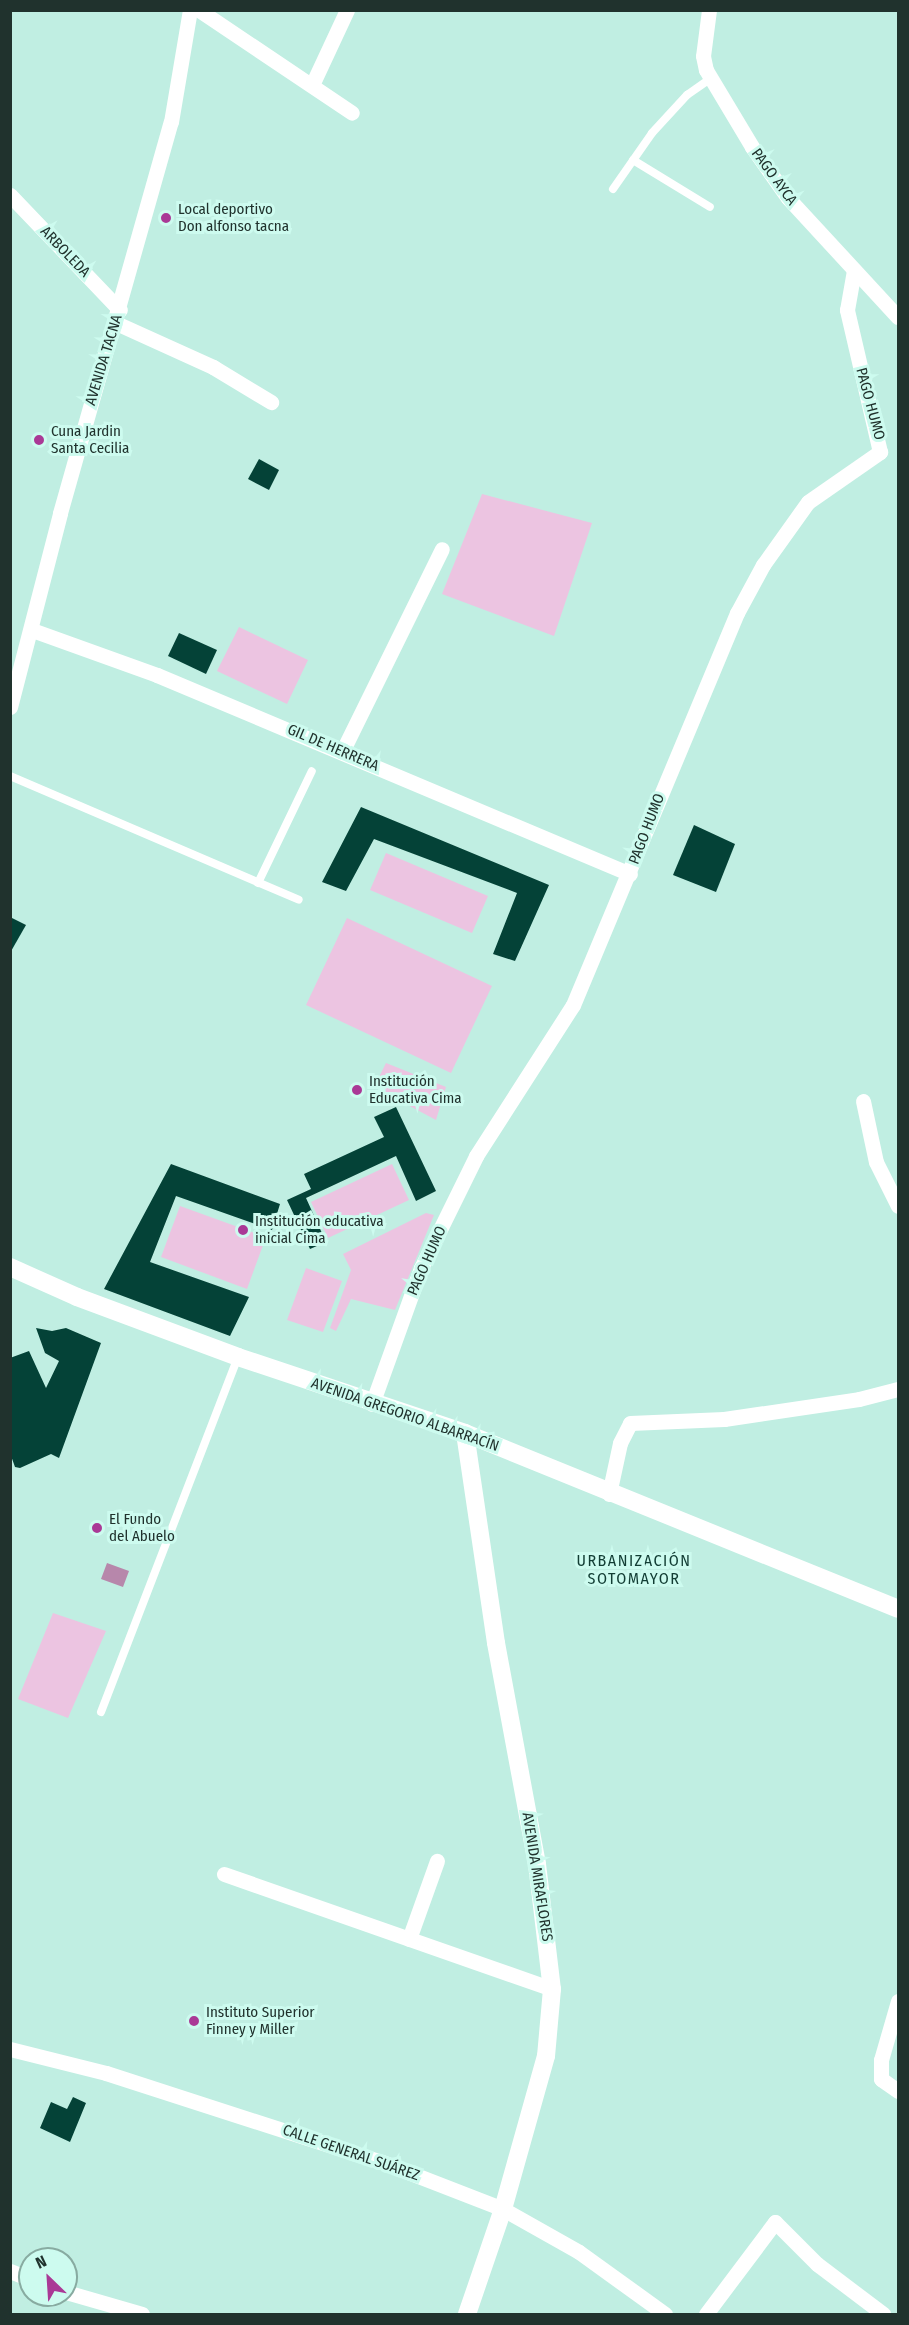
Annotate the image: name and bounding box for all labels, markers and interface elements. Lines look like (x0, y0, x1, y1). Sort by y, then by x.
street label: PAGO AYCA (747, 145, 801, 209)
place label: Local deportivo Don alfonso tacna (178, 200, 289, 235)
marker: Local deportivo Don alfonso tacna (159, 211, 173, 225)
street label: ARBOLEDA (36, 223, 94, 281)
street label: AVENIDA TACNA (82, 312, 126, 408)
street label: PAGO HUMO (852, 366, 888, 442)
place label: Cuna Jardin Santa Cecilia (51, 422, 129, 457)
marker: Cuna Jardin Santa Cecilia (32, 433, 46, 447)
street label: GIL DE HERRERA (285, 721, 381, 775)
street label: PAGO HUMO (625, 791, 669, 867)
place label: Institución Educativa Cima (369, 1072, 462, 1107)
marker: Institución Educativa Cima (350, 1083, 364, 1097)
place label: Institución educativa inicial Cima (255, 1212, 384, 1247)
marker: Institución educativa inicial Cima (236, 1223, 250, 1237)
street label: PAGO HUMO (404, 1224, 450, 1298)
street label: AVENIDA GREGORIO ALBARRACÍN (309, 1374, 501, 1456)
place label: El Fundo del Abuelo (109, 1510, 175, 1545)
marker: El Fundo del Abuelo (90, 1521, 104, 1535)
district label: URBANIZACIÓN SOTOMAYOR (576, 1551, 692, 1589)
street label: AVENIDA MIRAFLORES (518, 1811, 556, 1943)
place label: Instituto Superior Finney y Miller (206, 2003, 315, 2038)
marker: Instituto Superior Finney y Miller (187, 2014, 201, 2028)
street label: CALLE GENERAL SUÁREZ (280, 2121, 422, 2185)
north arrow (18, 2247, 78, 2307)
text: N (33, 2251, 49, 2273)

